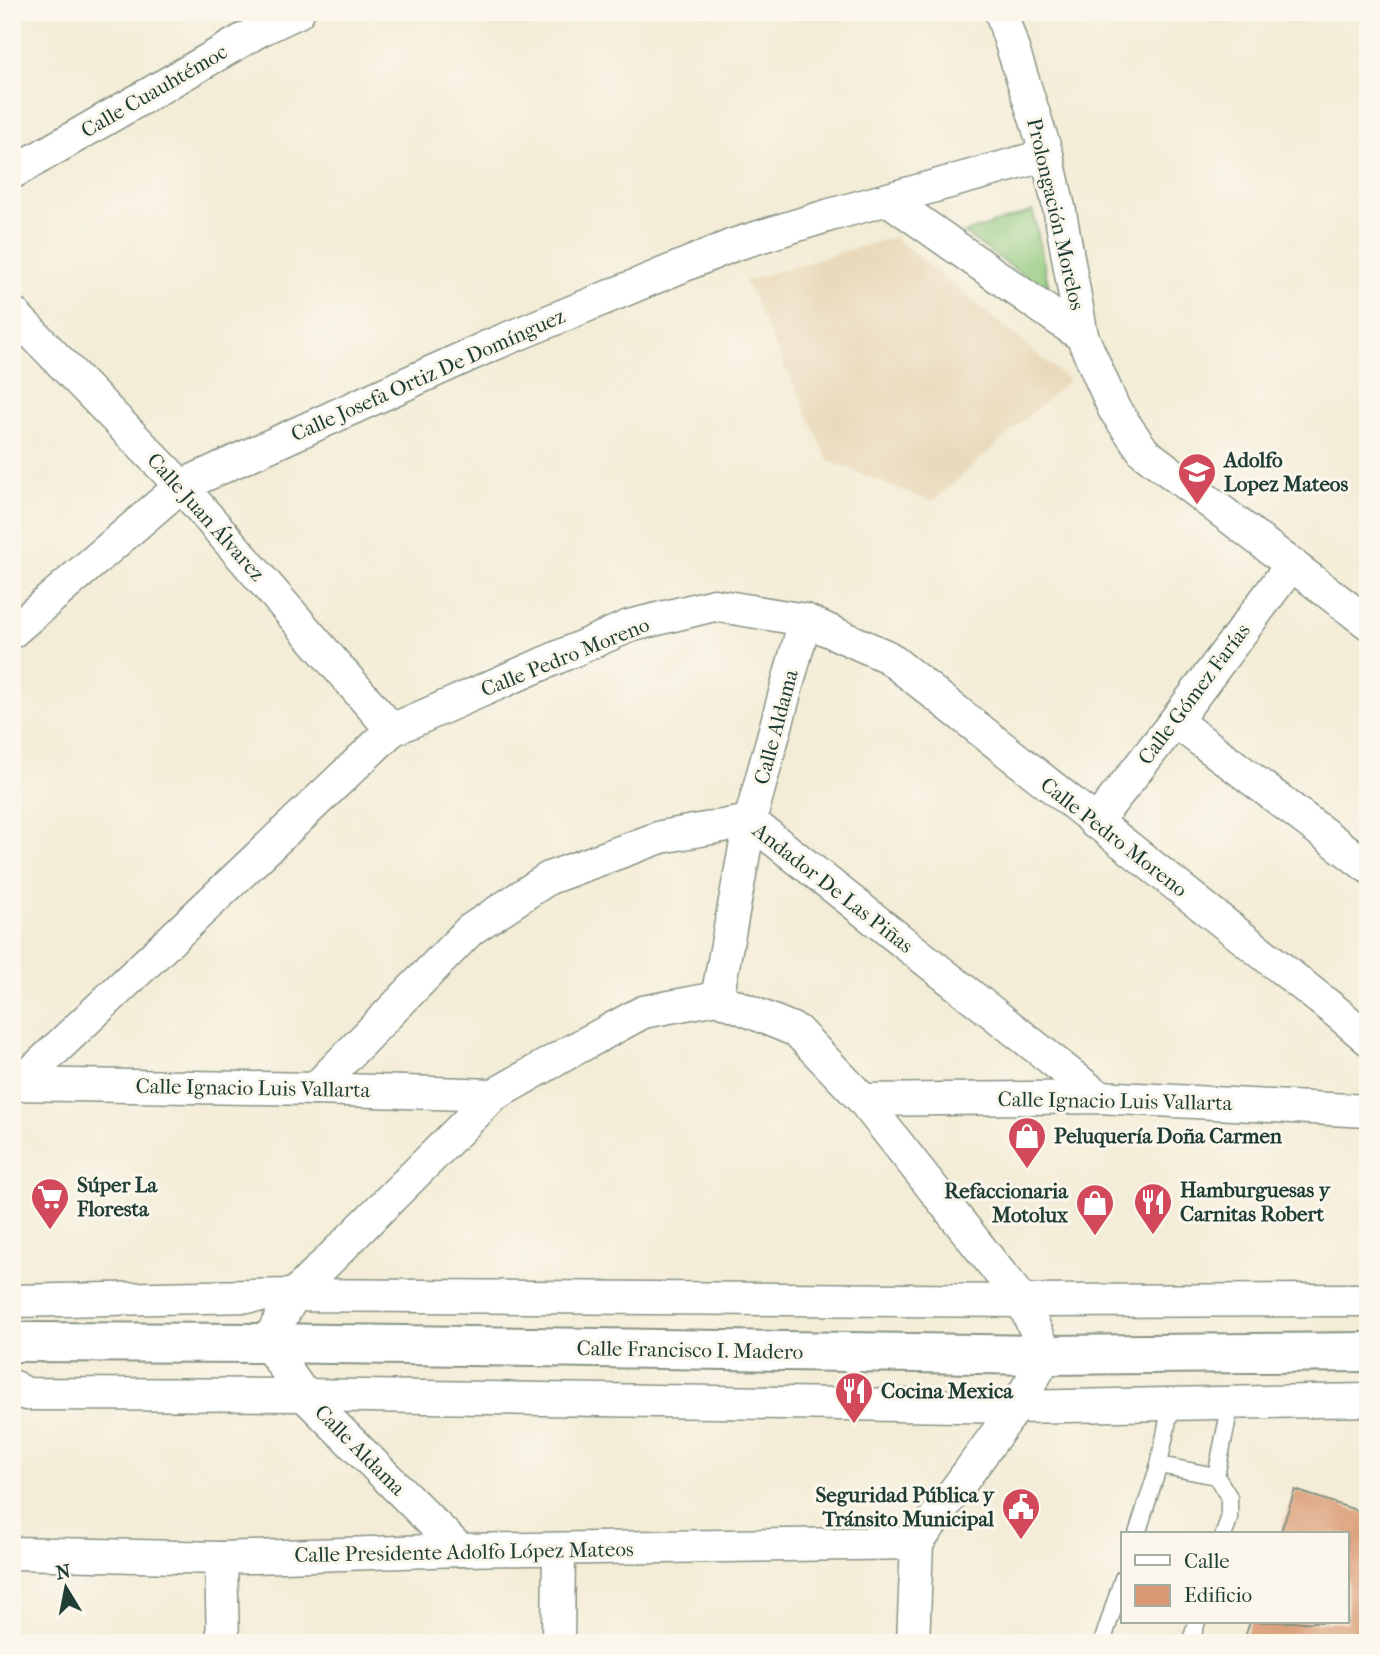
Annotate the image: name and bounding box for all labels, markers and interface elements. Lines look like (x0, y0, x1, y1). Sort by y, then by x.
street label: Calle Cuauhtémoc (77, 39, 231, 143)
street label: Prolongación Morelos (1022, 116, 1090, 313)
street label: Calle Josefa Ortiz De Domínguez (287, 304, 569, 446)
street label: Calle Juan Álvarez (142, 448, 270, 586)
place label: Adolfo Lopez Mateos (1222, 448, 1348, 496)
school or university icon: Adolfo Lopez Mateos (1176, 451, 1218, 506)
street label: Calle Pedro Moreno (477, 612, 653, 702)
street label: Calle Gómez Farías (1133, 618, 1255, 769)
street label: Calle Aldama (749, 667, 803, 787)
street label: Calle Pedro Moreno (1036, 772, 1192, 902)
street label: Andador De Las Piñas (747, 817, 918, 958)
street label: Calle Ignacio Luis Vallarta (136, 1074, 371, 1102)
street label: Calle Ignacio Luis Vallarta (998, 1087, 1233, 1115)
shop icon: Peluquería Doña Carmen (1006, 1115, 1048, 1170)
place label: Peluquería Doña Carmen (1054, 1124, 1283, 1148)
place label: Súper La Floresta (76, 1173, 159, 1221)
supermarket icon: Súper La Floresta (29, 1176, 71, 1231)
place label: Hamburguesas y Carnitas Robert (1180, 1178, 1332, 1226)
place label: Refaccionaria Motolux (944, 1179, 1069, 1227)
restaurant icon: Hamburguesas y Carnitas Robert (1132, 1181, 1174, 1236)
shop icon: Refaccionaria Motolux (1074, 1182, 1116, 1237)
street label: Calle Francisco I. Madero (576, 1336, 804, 1364)
restaurant icon: Cocina Mexica (833, 1370, 875, 1425)
place label: Cocina Mexica (881, 1379, 1014, 1403)
street label: Calle Aldama (310, 1400, 410, 1500)
place label: Seguridad Pública y Tránsito Municipal (815, 1483, 996, 1531)
public building icon: Seguridad Pública y Tránsito Municipal (1000, 1486, 1042, 1541)
legend (1121, 1532, 1348, 1624)
street label: Calle Presidente Adolfo López Mateos (294, 1537, 634, 1567)
text: Calle (1184, 1549, 1230, 1573)
north arrow (32, 1554, 102, 1624)
text: N (54, 1560, 73, 1584)
text: Edificio (1184, 1583, 1252, 1607)

